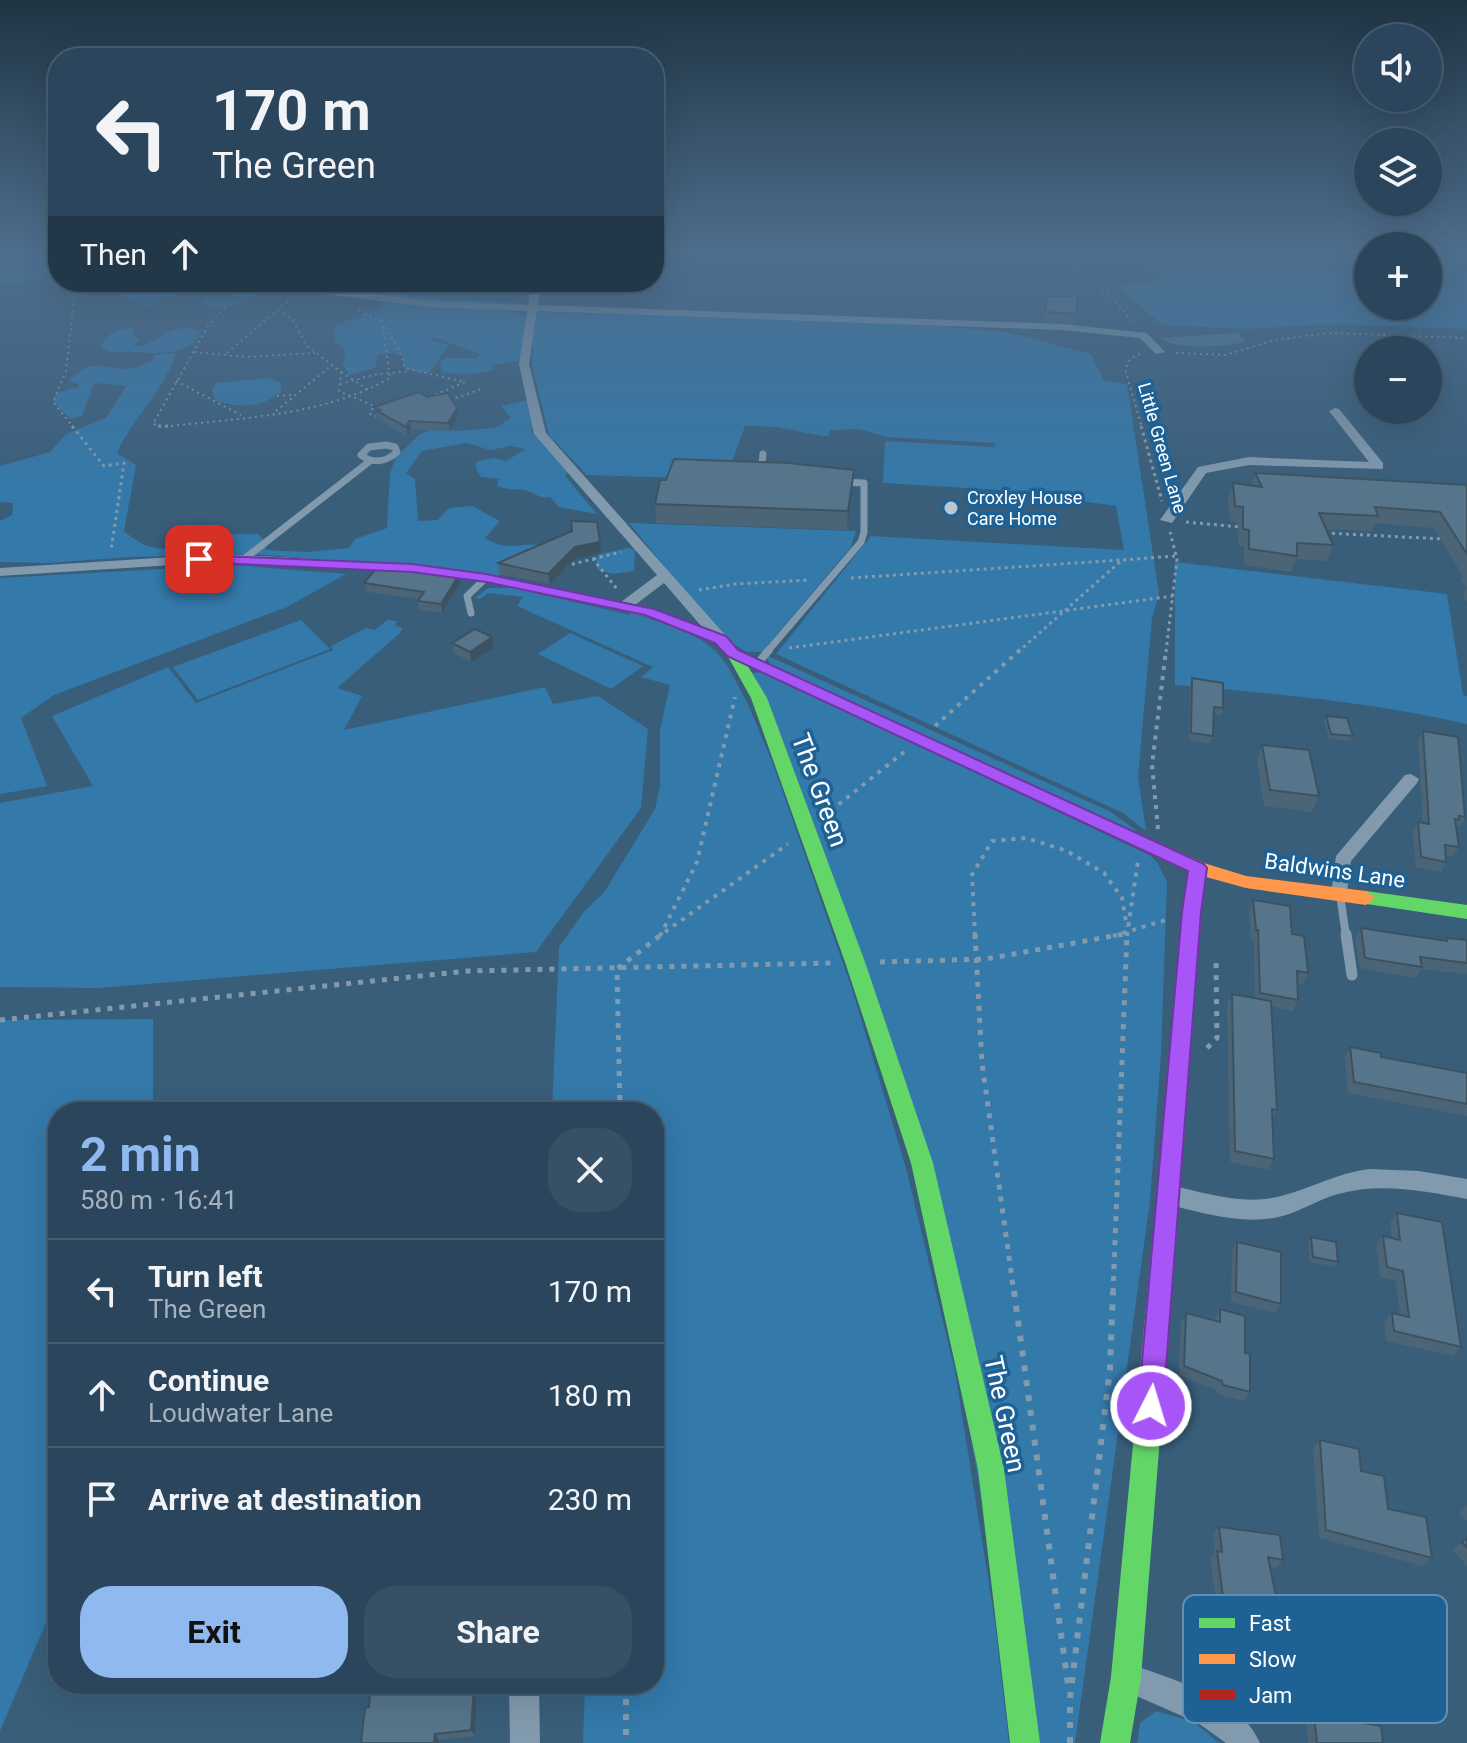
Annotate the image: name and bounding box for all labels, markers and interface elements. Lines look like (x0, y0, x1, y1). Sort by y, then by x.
map controls (1354, 24, 1442, 424)
button: sound (1354, 24, 1442, 112)
text: 170 m (212, 78, 371, 144)
icon: left (80, 80, 184, 184)
button: layers (1354, 128, 1442, 216)
text: The Green (212, 145, 376, 187)
icon: ahead (163, 232, 207, 276)
button: + (1354, 232, 1442, 320)
text: Then (80, 237, 147, 272)
button: − (1354, 336, 1442, 424)
street label: Little Green Lane (1134, 380, 1191, 516)
place label: Croxley House Care Home (967, 487, 1082, 529)
marker: Croxley House Care Home (942, 499, 960, 517)
pin (165, 525, 233, 593)
icon: arrive (177, 537, 221, 581)
street label: The Green (786, 729, 854, 851)
street label: Baldwins Lane (1263, 848, 1407, 893)
text: 2 min (80, 1126, 201, 1183)
button: close (548, 1128, 632, 1212)
text: 580 m · 16:41 (80, 1185, 238, 1215)
text: Turn left (148, 1259, 263, 1294)
icon: left (80, 1269, 124, 1313)
text: 170 m (548, 1274, 632, 1309)
text: The Green (148, 1294, 266, 1324)
street label: The Green (978, 1353, 1032, 1475)
text: Continue (148, 1363, 269, 1398)
position arrow (1109, 1364, 1193, 1448)
icon: ahead (80, 1373, 124, 1417)
text: 180 m (548, 1378, 632, 1413)
text: Loudwater Lane (148, 1398, 333, 1428)
icon: arrive (80, 1477, 124, 1521)
text: Arrive at destination (148, 1482, 422, 1517)
text: 230 m (548, 1482, 632, 1517)
button: Exit (80, 1586, 348, 1678)
button: Share (364, 1586, 632, 1678)
legend (1183, 1595, 1447, 1723)
text: Fast (1249, 1611, 1291, 1636)
text: Slow (1249, 1647, 1297, 1672)
text: Jam (1249, 1683, 1292, 1708)

